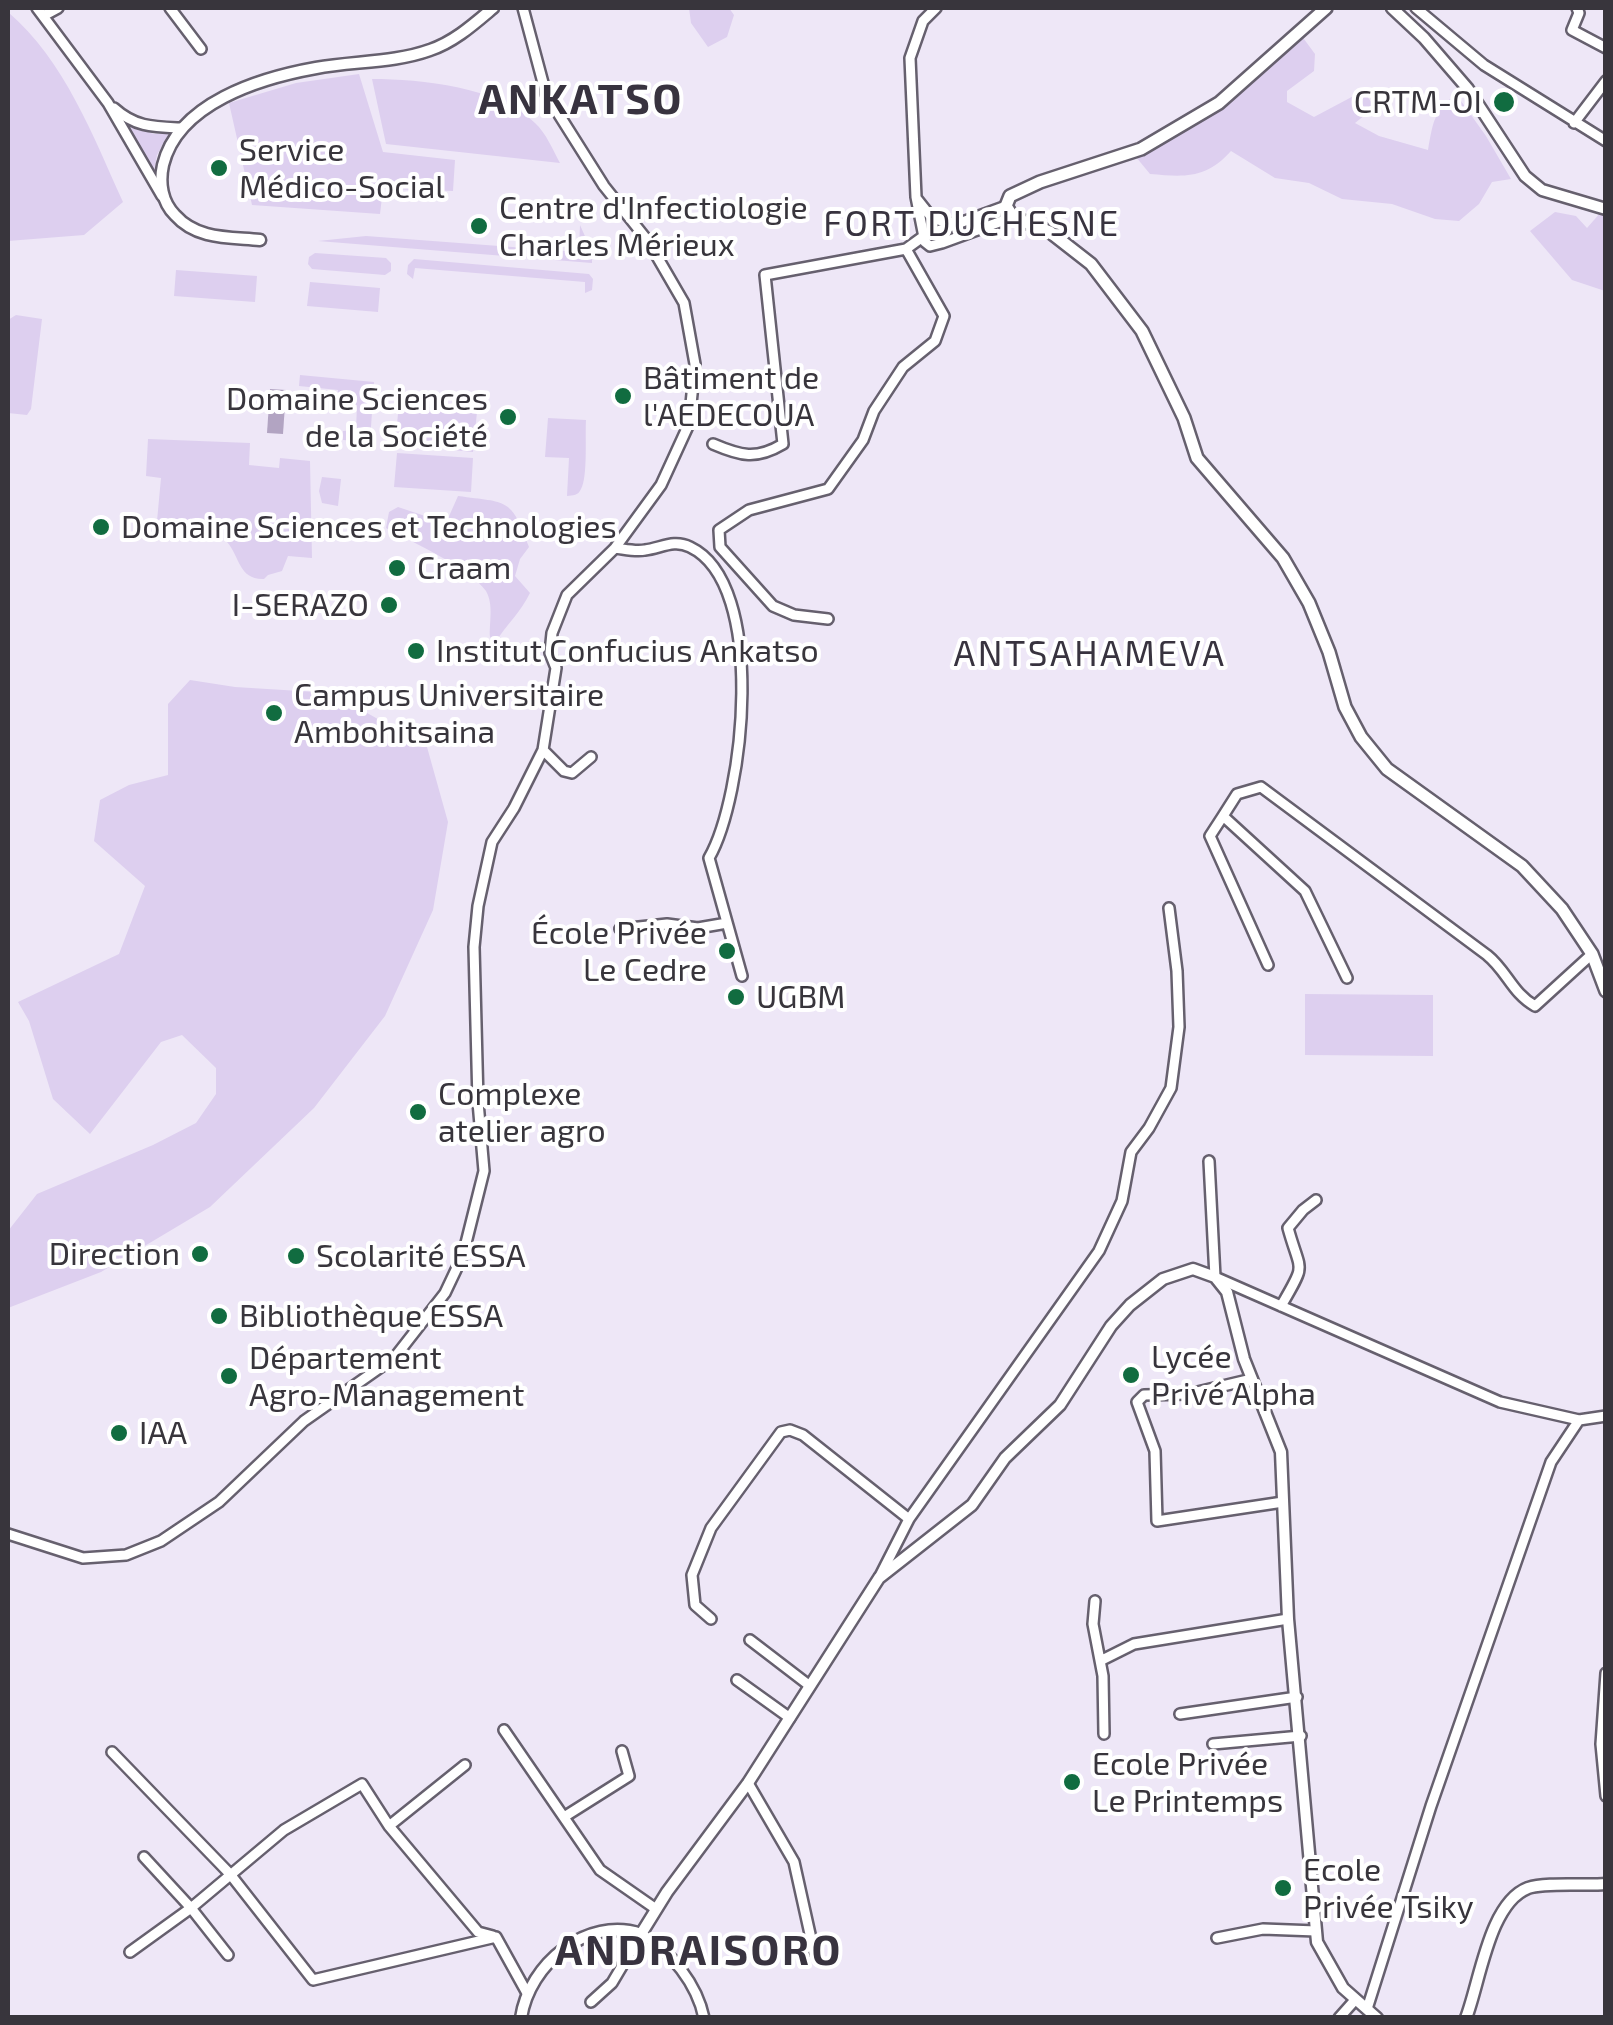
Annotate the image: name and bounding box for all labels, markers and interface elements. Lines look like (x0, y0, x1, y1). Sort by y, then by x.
district label: ANKATSO (478, 75, 684, 125)
place label: CRTM-OI (1354, 83, 1482, 121)
marker: CRTM-OI (1491, 89, 1517, 115)
place label: Service Médico-Social (239, 131, 445, 206)
marker: Service Médico-Social (208, 157, 230, 179)
place label: Centre d'Infectiologie Charles Mérieux (499, 189, 808, 264)
district label: FORT DUCHESNE (823, 203, 1121, 245)
marker: Centre d'Infectiologie Charles Mérieux (468, 215, 490, 237)
place label: Bâtiment de l'AEDECOUA (643, 359, 819, 434)
place label: Domaine Sciences de la Société (226, 380, 488, 455)
marker: Bâtiment de l'AEDECOUA (612, 385, 634, 407)
marker: Domaine Sciences de la Société (497, 406, 519, 428)
place label: Domaine Sciences et Technologies (121, 508, 617, 546)
marker: Domaine Sciences et Technologies (90, 516, 112, 538)
place label: Craam (417, 549, 511, 587)
marker: Craam (386, 557, 408, 579)
place label: I-SERAZO (232, 586, 369, 624)
marker: I-SERAZO (378, 594, 400, 616)
place label: Institut Confucius Ankatso (436, 632, 819, 670)
district label: ANTSAHAMEVA (953, 633, 1227, 675)
marker: Institut Confucius Ankatso (405, 640, 427, 662)
place label: Campus Universitaire Ambohitsaina (294, 676, 604, 751)
marker: Campus Universitaire Ambohitsaina (263, 702, 285, 724)
place label: École Privée Le Cedre (531, 914, 707, 989)
marker: École Privée Le Cedre (716, 940, 738, 962)
place label: UGBM (756, 978, 845, 1016)
marker: UGBM (725, 986, 747, 1008)
place label: Complexe atelier agro (438, 1075, 606, 1150)
marker: Complexe atelier agro (407, 1101, 429, 1123)
place label: Direction (49, 1235, 180, 1273)
place label: Scolarité ESSA (316, 1237, 526, 1275)
marker: Direction (189, 1243, 211, 1265)
marker: Scolarité ESSA (285, 1245, 307, 1267)
place label: Bibliothèque ESSA (239, 1297, 503, 1335)
marker: Bibliothèque ESSA (208, 1305, 230, 1327)
place label: Lycée Privé Alpha (1151, 1338, 1316, 1413)
place label: Département Agro-Management (249, 1339, 524, 1414)
marker: Lycée Privé Alpha (1120, 1364, 1142, 1386)
marker: Département Agro-Management (218, 1365, 240, 1387)
place label: IAA (139, 1414, 187, 1452)
marker: IAA (108, 1422, 130, 1444)
place label: Ecole Privée Le Printemps (1092, 1745, 1283, 1820)
marker: Ecole Privée Le Printemps (1061, 1771, 1083, 1793)
place label: Ecole Privée Tsiky (1303, 1851, 1474, 1926)
marker: Ecole Privée Tsiky (1272, 1877, 1294, 1899)
district label: ANDRAISORO (555, 1926, 843, 1976)

